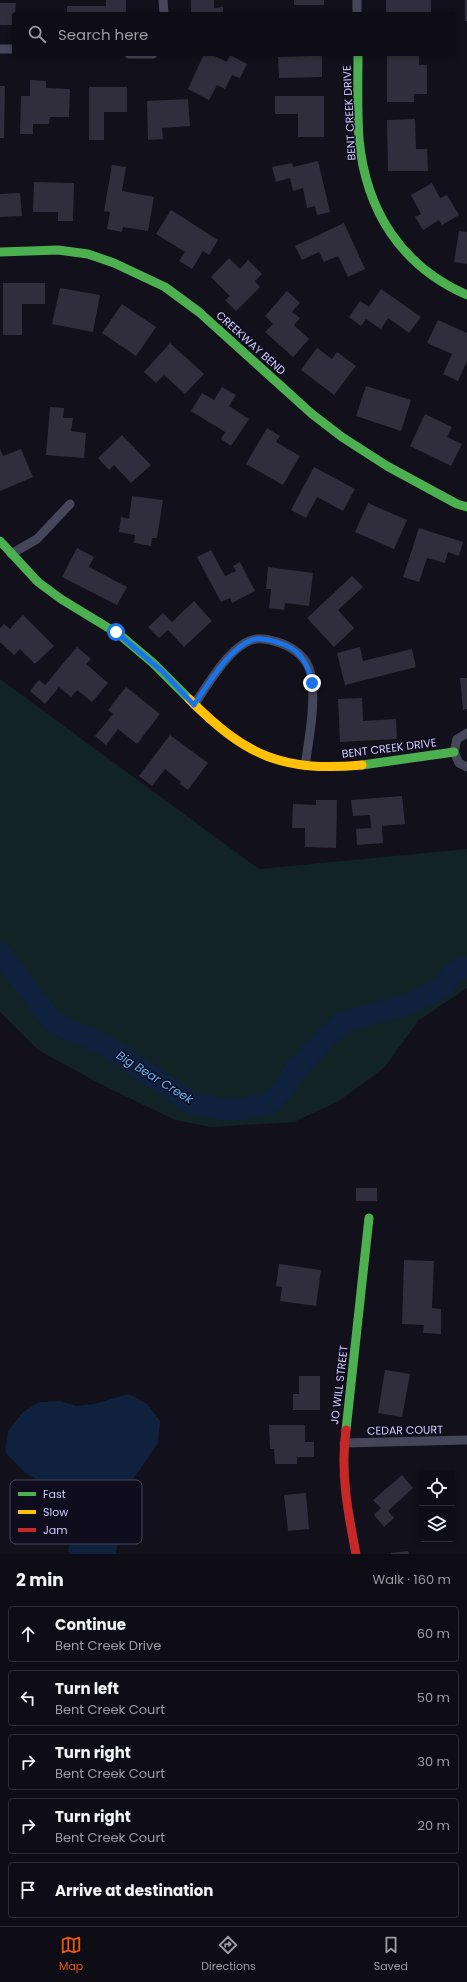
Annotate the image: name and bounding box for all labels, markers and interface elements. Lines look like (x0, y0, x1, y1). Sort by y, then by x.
search box (12, 12, 455, 56)
icon: search (26, 23, 48, 45)
text: Search here (58, 24, 148, 45)
street label: BENT CREEK DRIVE (339, 65, 359, 161)
street label: CREEKWAY BEND (213, 307, 289, 379)
route start (107, 623, 125, 641)
route end (303, 674, 321, 692)
street label: BENT CREEK DRIVE (341, 734, 437, 762)
water label: Big Bear Creek (113, 1047, 197, 1108)
street label: JO WILL STREET (326, 1344, 352, 1425)
street label: CEDAR COURT (367, 1421, 443, 1439)
map controls (419, 1470, 455, 1542)
button: locate (419, 1470, 455, 1506)
legend (10, 1480, 142, 1544)
text: Fast (43, 1486, 66, 1502)
text: Slow (43, 1504, 68, 1520)
button: layers (419, 1506, 455, 1542)
text: Jam (43, 1522, 68, 1538)
text: 2 min (16, 1568, 64, 1592)
text: Walk · 160 m (372, 1570, 451, 1589)
text: Continue (55, 1614, 126, 1635)
icon: ahead (17, 1623, 39, 1645)
text: 60 m (417, 1624, 450, 1643)
text: Bent Creek Drive (55, 1636, 161, 1655)
text: Turn left (55, 1678, 119, 1699)
icon: left (17, 1687, 39, 1709)
text: 50 m (417, 1688, 450, 1707)
text: Bent Creek Court (55, 1700, 165, 1719)
text: Turn right (55, 1742, 131, 1763)
icon: right (17, 1751, 39, 1773)
text: 30 m (417, 1752, 450, 1771)
text: Bent Creek Court (55, 1764, 165, 1783)
text: Turn right (55, 1806, 131, 1827)
icon: right (17, 1815, 39, 1837)
text: 20 m (417, 1816, 450, 1835)
text: Bent Creek Court (55, 1828, 165, 1847)
icon: arrive (17, 1879, 39, 1901)
text: Arrive at destination (55, 1880, 213, 1901)
tab: Map (59, 1934, 83, 1975)
tab: Directions (201, 1934, 256, 1975)
tab: Saved (374, 1934, 408, 1975)

